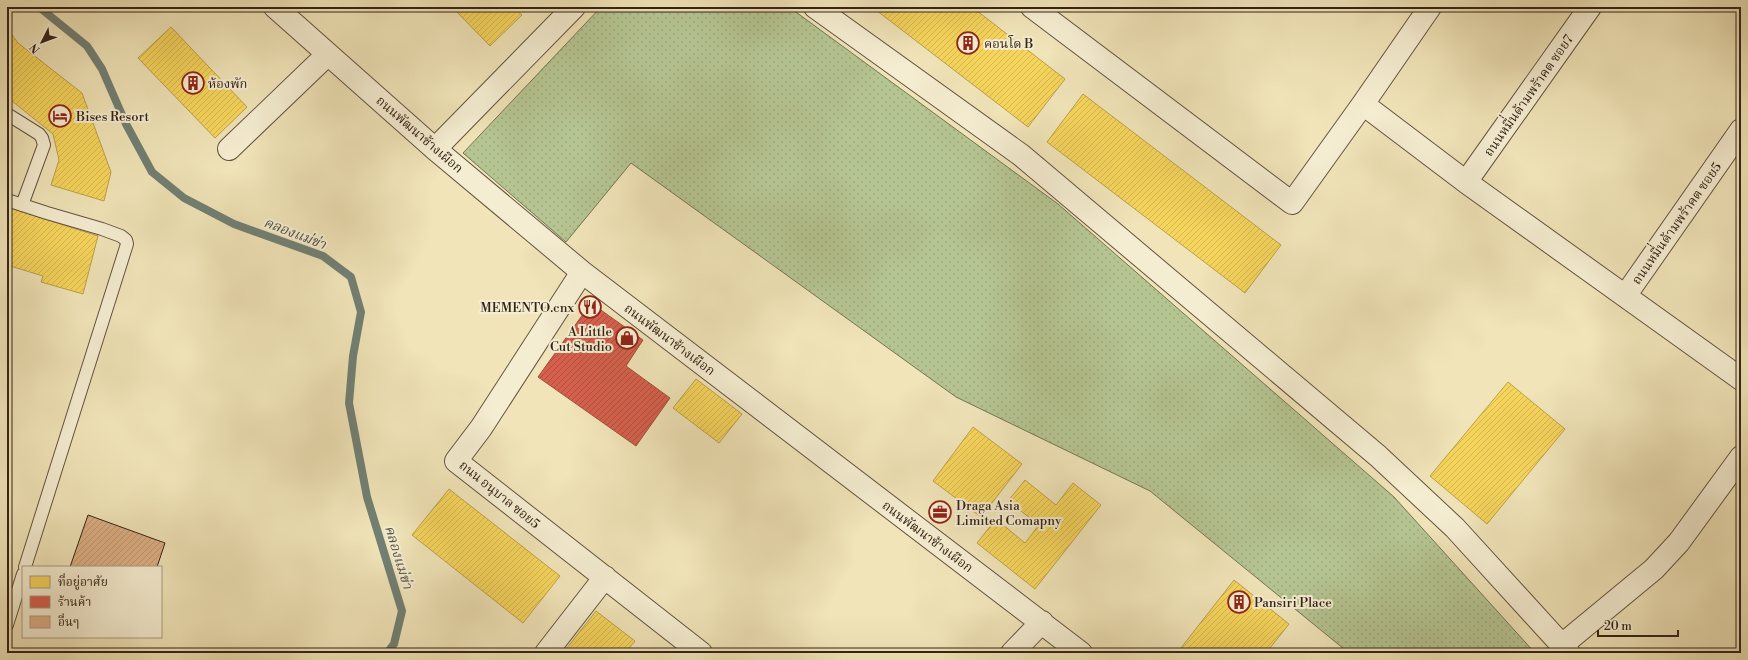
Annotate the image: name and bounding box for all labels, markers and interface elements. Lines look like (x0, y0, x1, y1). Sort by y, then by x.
north arrow (22, 22, 62, 62)
street label: ถนนหมื่่นด้ามพร้าคต ซอย7 (1477, 28, 1577, 159)
building icon: คอนโด B (955, 30, 981, 56)
place label: คอนโด B (984, 35, 1033, 52)
text: N (27, 40, 43, 56)
building icon: ห้องพัก (180, 70, 206, 96)
place label: ห้องพัก (208, 76, 248, 92)
street label: ถนนพัฒนาช้างเผือก (373, 93, 466, 177)
hotel icon: Bises Resort (47, 103, 73, 129)
place label: Bises Resort (75, 109, 149, 125)
street label: ถนนหมื่่นด้ามพร้าคต ซอย5 (1624, 156, 1725, 288)
water label: คลองแม่ข่า (261, 214, 329, 254)
restaurant icon: MEMENTO.cnx (577, 294, 603, 320)
place label: MEMENTO.cnx (480, 300, 574, 316)
street label: ถนนพัฒนาช้างเผือก (621, 300, 718, 379)
place label: A Little Cut Studio (550, 324, 612, 355)
shop icon: A Little Cut Studio (614, 325, 640, 351)
street label: ถนน อนุบาล ซอย5 (456, 457, 543, 532)
street label: ถนนพัฒนาช้างเผือก (879, 497, 976, 576)
place label: Draga Asia Limited Comapny (956, 498, 1062, 529)
office icon: Draga Asia Limited Comapny (927, 499, 953, 525)
water label: คลองแม่ข่า (380, 523, 417, 592)
legend (22, 566, 162, 638)
text: ที่อยู่อาศัย (58, 573, 108, 590)
building icon: Pansiri Place (1226, 589, 1252, 615)
text: ร้านค้า (58, 595, 91, 610)
place label: Pansiri Place (1254, 595, 1332, 611)
scale bar (1598, 612, 1678, 638)
text: อื่นๆ (58, 613, 79, 630)
text: 20 m (1604, 619, 1632, 634)

